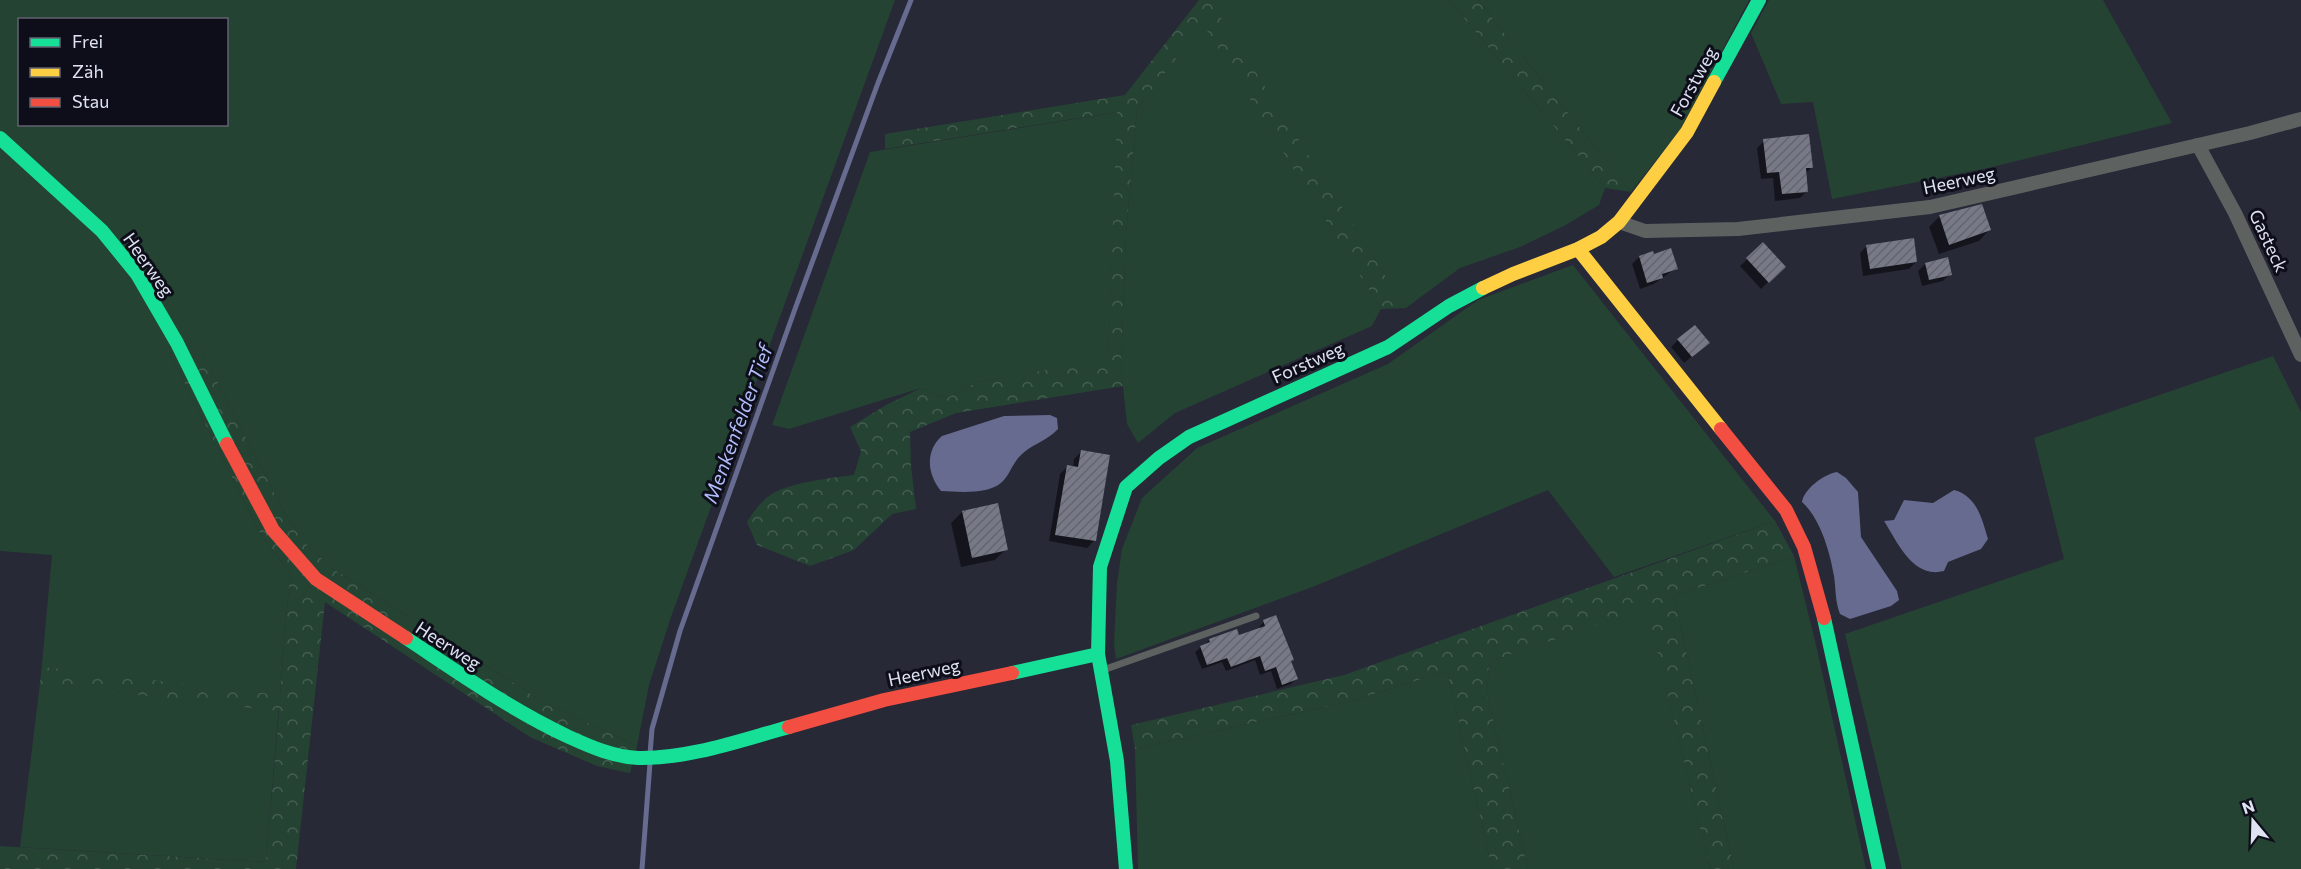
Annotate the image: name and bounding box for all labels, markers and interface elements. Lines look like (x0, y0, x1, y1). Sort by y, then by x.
legend (18, 18, 228, 126)
text: Frei (72, 30, 103, 52)
street label: Forstweg (1665, 43, 1721, 120)
text: Zäh (72, 60, 104, 82)
text: Stau (72, 90, 109, 112)
street label: Heerweg (1921, 162, 1997, 198)
street label: Gasteck (2245, 206, 2293, 275)
street label: Heerweg (119, 228, 179, 301)
street label: Forstweg (1268, 336, 1347, 388)
water label: Menkenfelder Tief (697, 339, 778, 506)
street label: Heerweg (412, 616, 485, 674)
street label: Heerweg (886, 654, 962, 690)
north arrow (2223, 791, 2283, 851)
text: N (2239, 795, 2257, 817)

